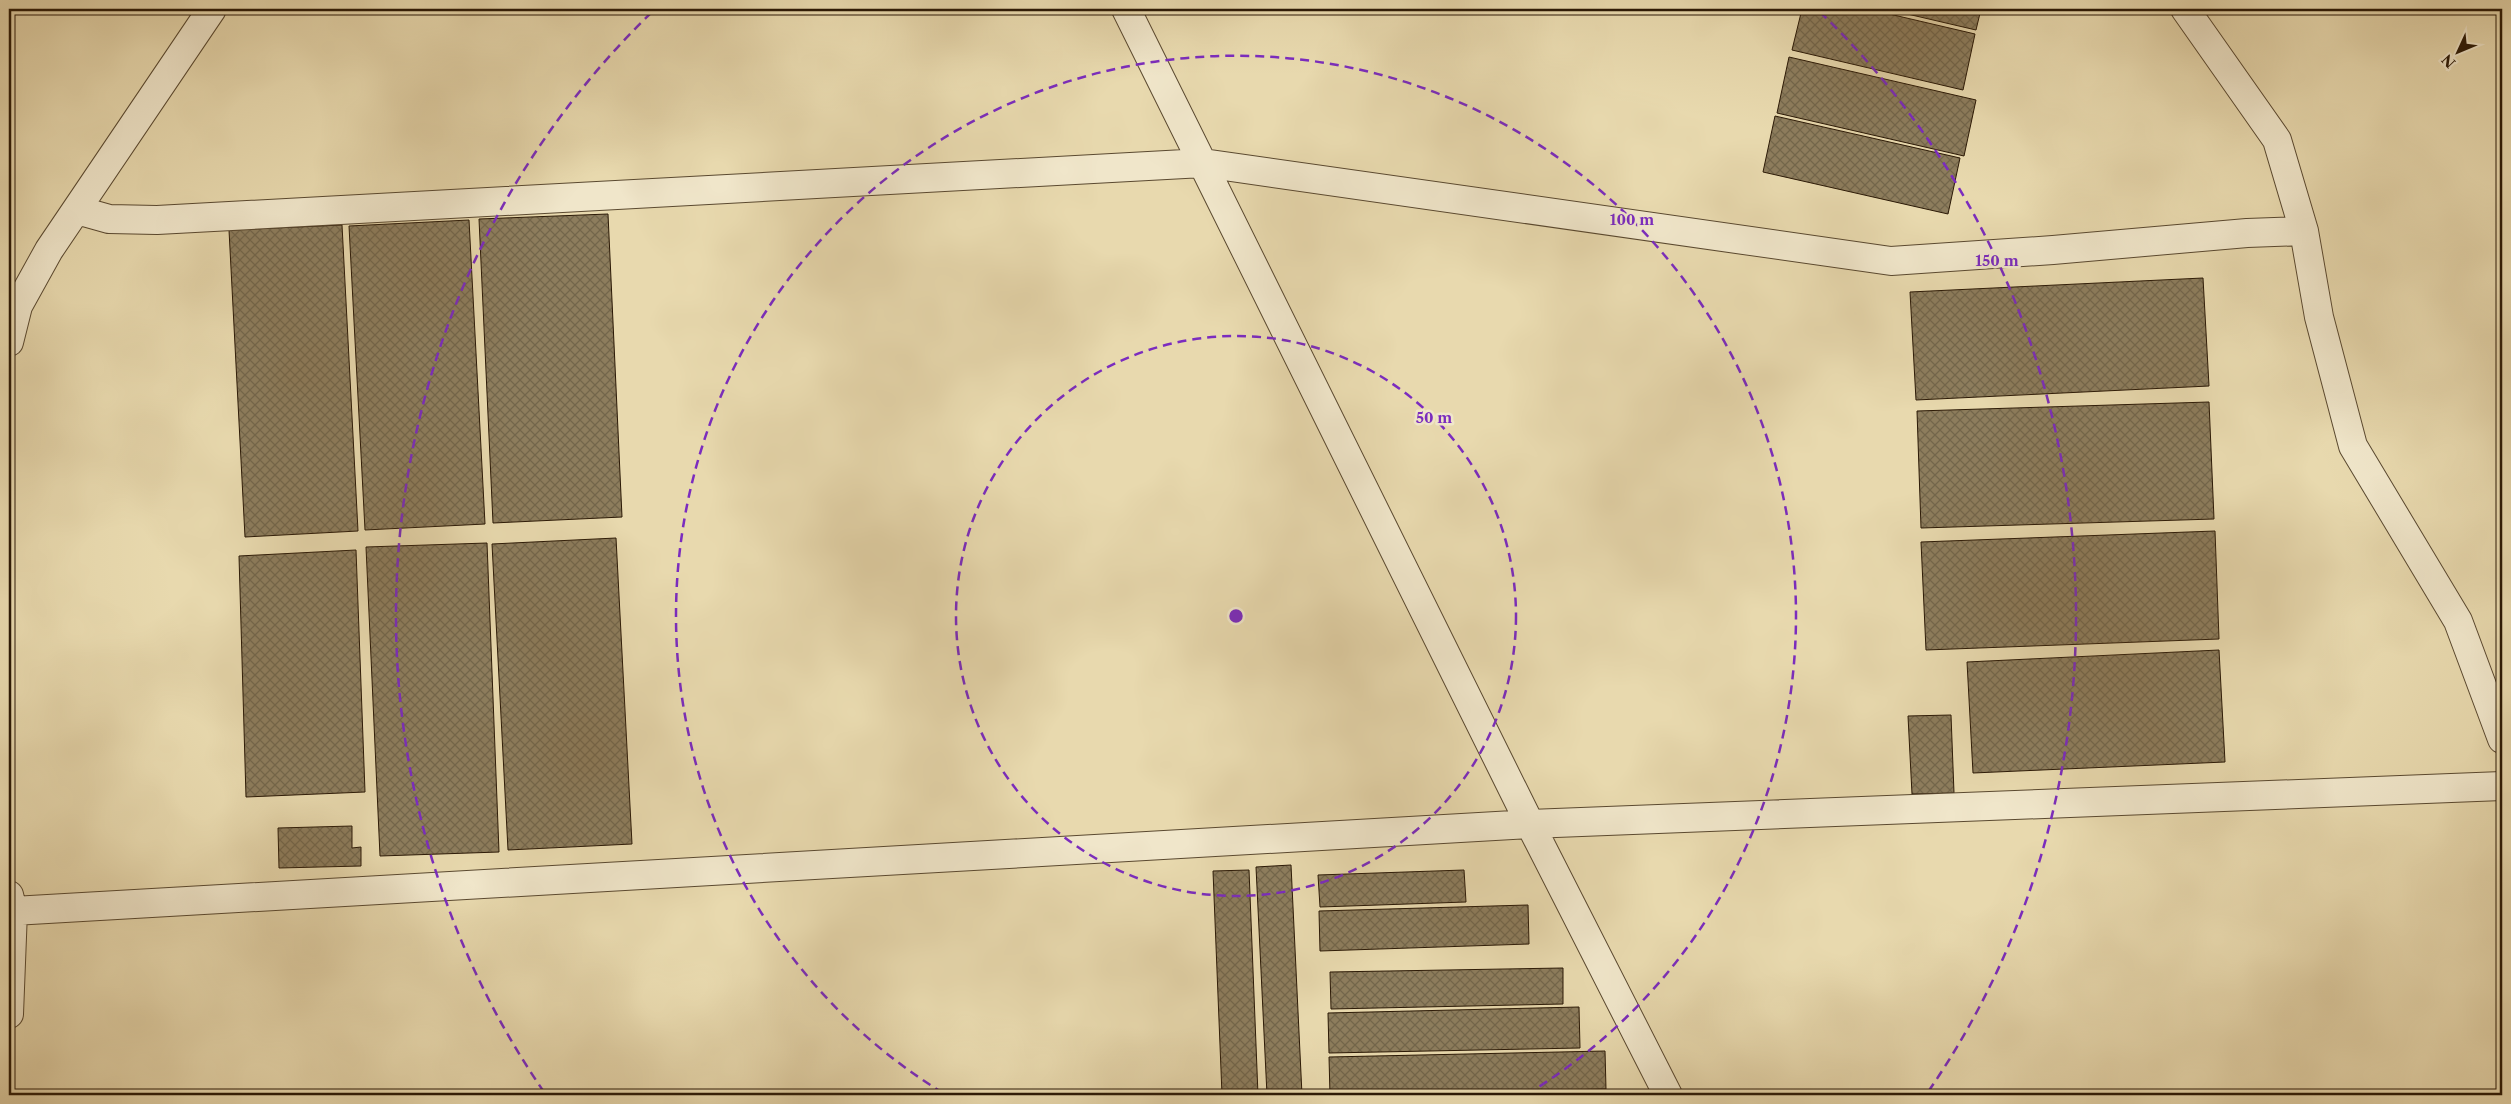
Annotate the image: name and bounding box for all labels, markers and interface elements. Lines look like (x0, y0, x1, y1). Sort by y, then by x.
north arrow (2434, 28, 2484, 78)
text: N (2438, 50, 2459, 72)
text: 100 m (1610, 210, 1654, 229)
text: 150 m (1975, 251, 2019, 270)
text: 50 m (1416, 408, 1452, 427)
centre of rings (1227, 607, 1245, 625)

